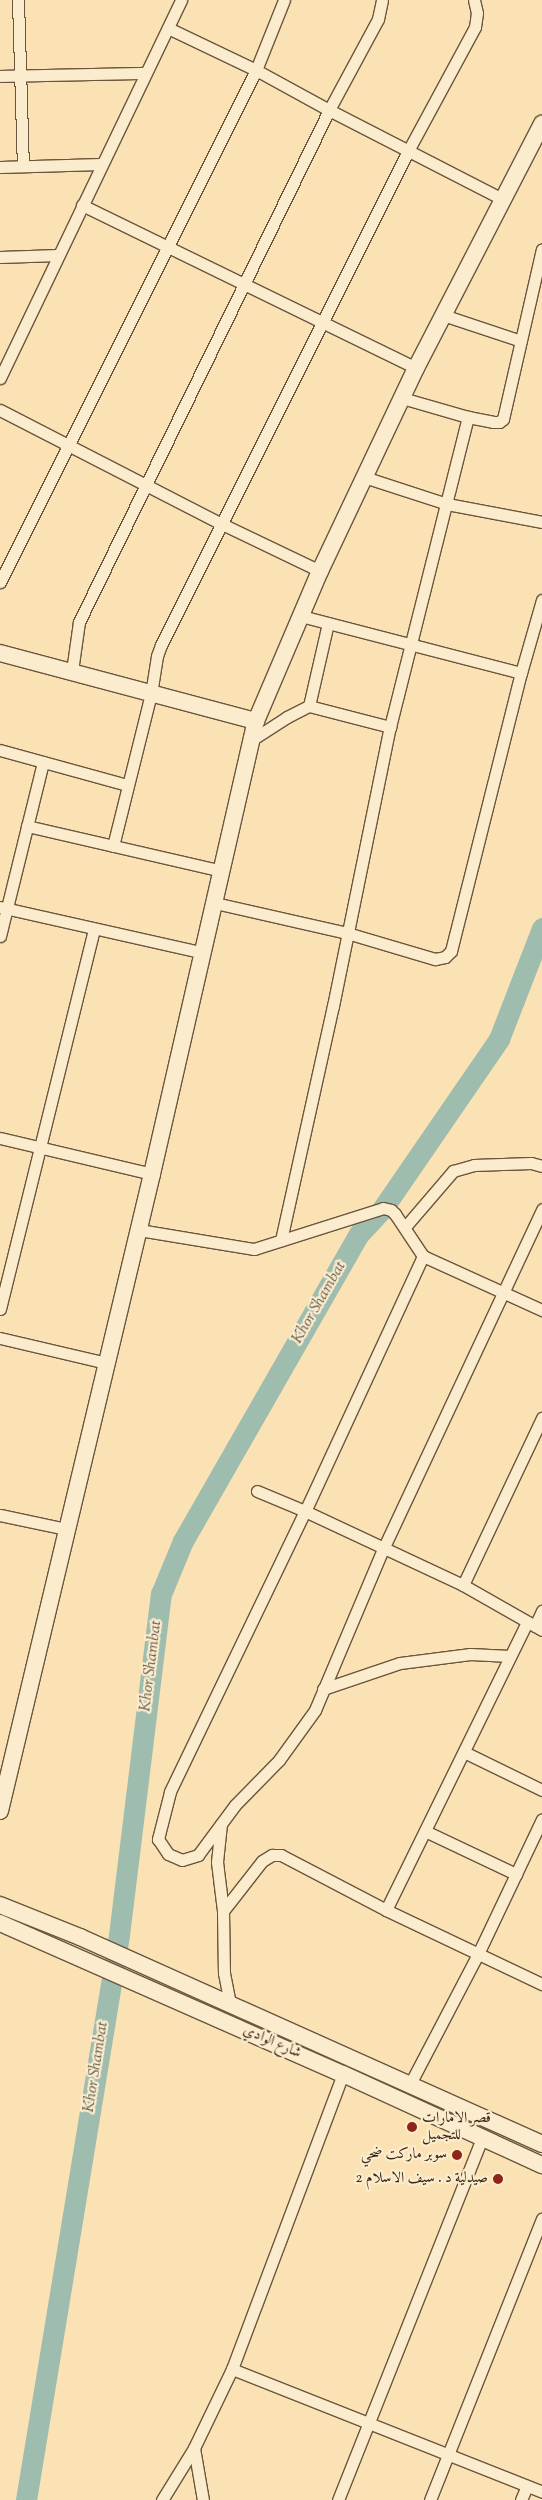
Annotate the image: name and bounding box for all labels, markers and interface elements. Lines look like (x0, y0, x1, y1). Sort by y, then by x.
water label: Khor Shambat (289, 1258, 351, 1348)
water label: Khor Shambat (137, 1619, 167, 1713)
water label: Khor Shambat (80, 2020, 114, 2114)
street label: شارع الوادي (240, 2021, 304, 2063)
place label: قصر الامارات للتجميل (422, 2109, 491, 2144)
marker: قصر الامارات للتجميل (406, 2121, 418, 2133)
place label: سوبر ماركت ضحي (361, 2146, 447, 2164)
marker: سوبر ماركت ضحي (451, 2149, 463, 2161)
place label: صيدلية د . سيف الاسلام 2 (356, 2170, 488, 2188)
marker: صيدلية د . سيف الاسلام 2 (492, 2173, 504, 2185)

